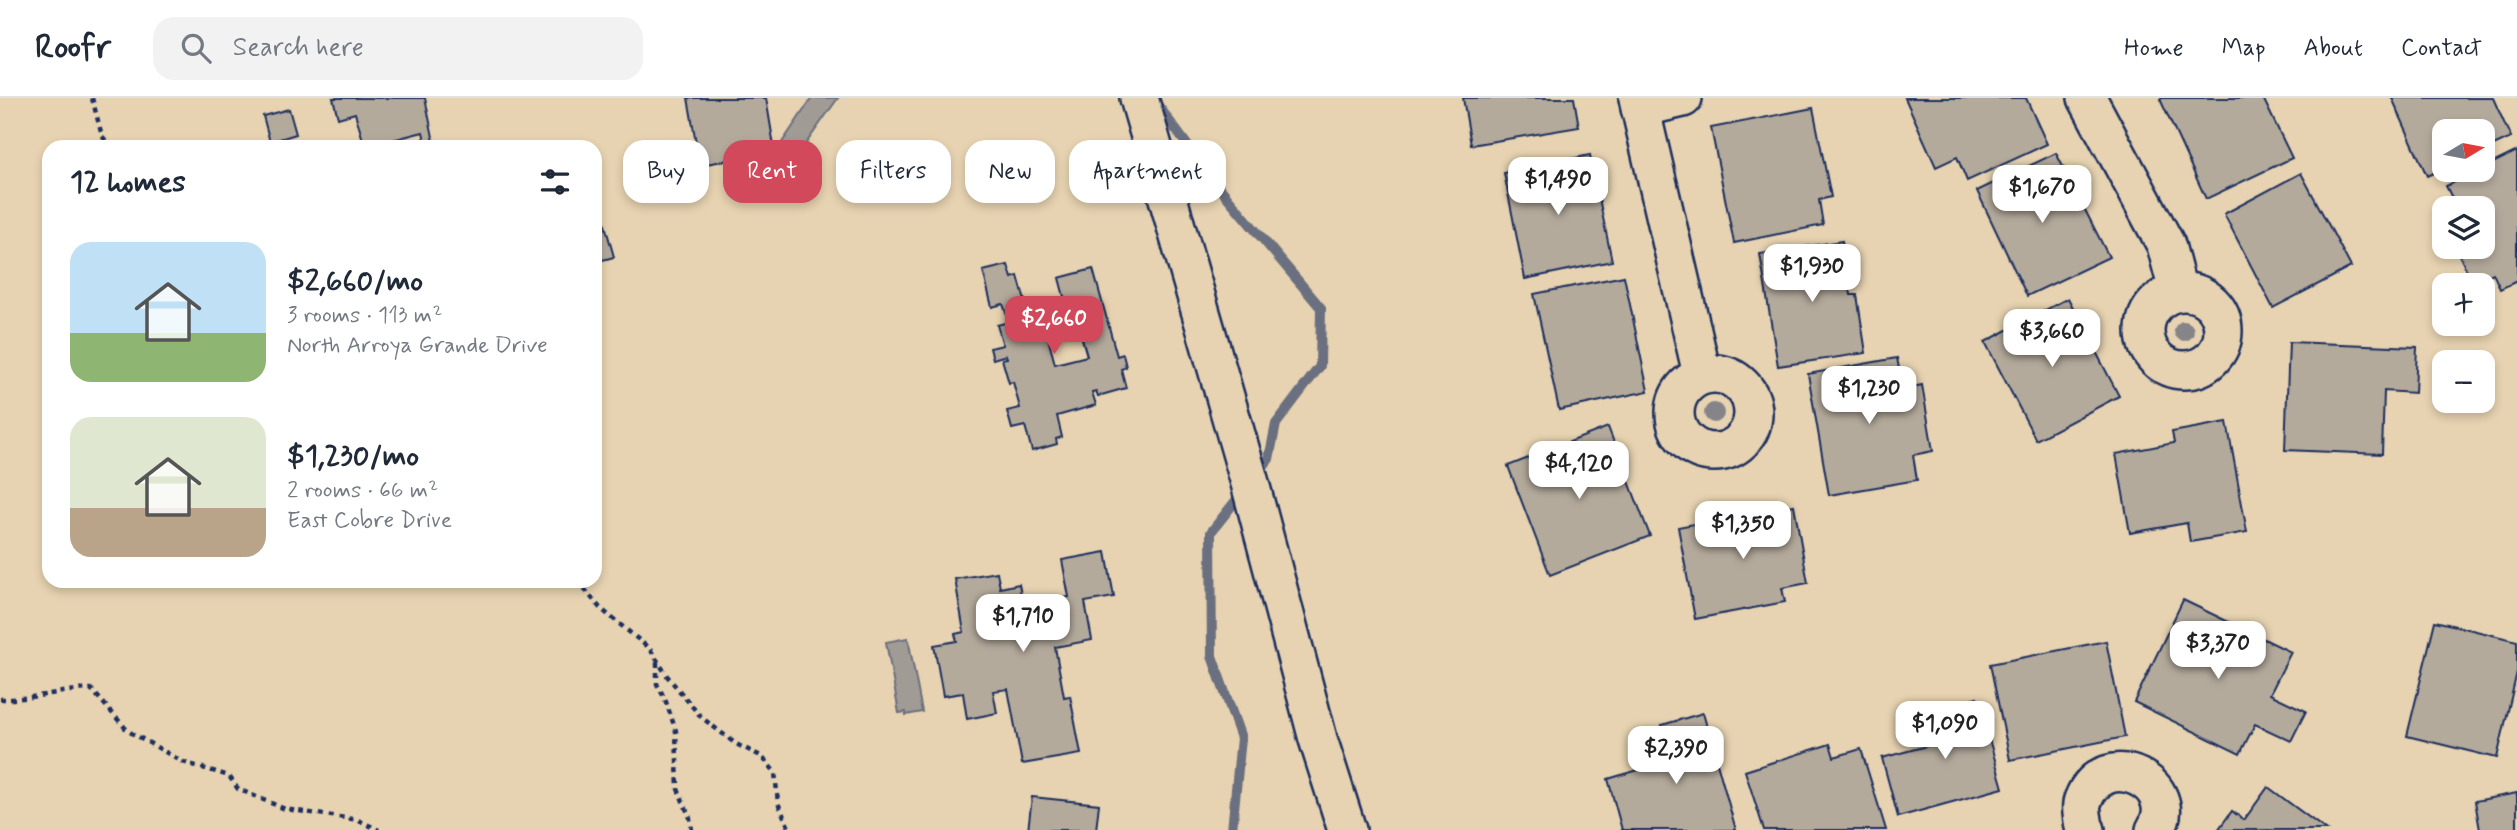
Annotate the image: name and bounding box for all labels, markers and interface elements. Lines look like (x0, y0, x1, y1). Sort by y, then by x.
search box (153, 17, 643, 80)
text: Roofr (35, 26, 111, 70)
icon: search (177, 29, 215, 67)
text: Search here (233, 31, 364, 65)
text: Home (2124, 33, 2184, 64)
text: Map (2222, 33, 2266, 64)
text: About (2304, 33, 2363, 64)
text: Contact (2401, 33, 2482, 64)
north arrow (2432, 119, 2496, 182)
map controls (2432, 119, 2495, 413)
chip: Buy (623, 140, 709, 203)
chip: Rent (723, 140, 822, 203)
chip: Filters (836, 140, 951, 203)
chip: New (965, 140, 1055, 203)
chip: Apartment (1069, 140, 1226, 203)
pin: $1,490 (1501, 158, 1615, 217)
text: 12 homes (70, 163, 186, 202)
icon: filters (536, 163, 574, 201)
text: $1,490 (1524, 165, 1592, 195)
pin: $1,670 (1985, 166, 2099, 225)
text: $1,670 (2008, 173, 2076, 203)
button: layers (2432, 196, 2495, 259)
pin: $1,930 (1755, 244, 1869, 304)
text: $1,930 (1780, 252, 1844, 282)
text: $2,660/mo (287, 262, 423, 301)
icon: home (126, 270, 210, 354)
button: + (2432, 273, 2495, 336)
pin: $2,660 (997, 296, 1111, 356)
text: 3 rooms · 113 m² (287, 301, 442, 331)
text: $2,660 (1021, 304, 1087, 334)
pin: $3,660 (1995, 310, 2109, 369)
text: $3,660 (2019, 317, 2085, 347)
text: North Arroya Grande Drive (287, 331, 548, 361)
button: − (2432, 350, 2495, 413)
pin: $1,230 (1812, 366, 1926, 426)
text: $1,230 (1837, 374, 1901, 404)
text: $1,230/mo (287, 437, 419, 476)
pin: $4,120 (1522, 442, 1636, 501)
icon: home (126, 445, 210, 529)
text: $4,120 (1545, 449, 1613, 479)
text: 2 rooms · 66 m² (287, 476, 438, 506)
pin: $1,350 (1686, 502, 1800, 561)
text: East Cobre Drive (287, 506, 452, 536)
text: $1,350 (1711, 509, 1775, 539)
pin: $1,710 (966, 594, 1080, 654)
text: $1,710 (992, 602, 1054, 632)
pin: $3,370 (2161, 622, 2275, 681)
text: $3,370 (2186, 629, 2250, 659)
pin: $1,090 (1888, 702, 2002, 761)
text: $1,090 (1912, 709, 1978, 739)
pin: $2,390 (1619, 726, 1733, 786)
text: $2,390 (1644, 734, 1708, 764)

